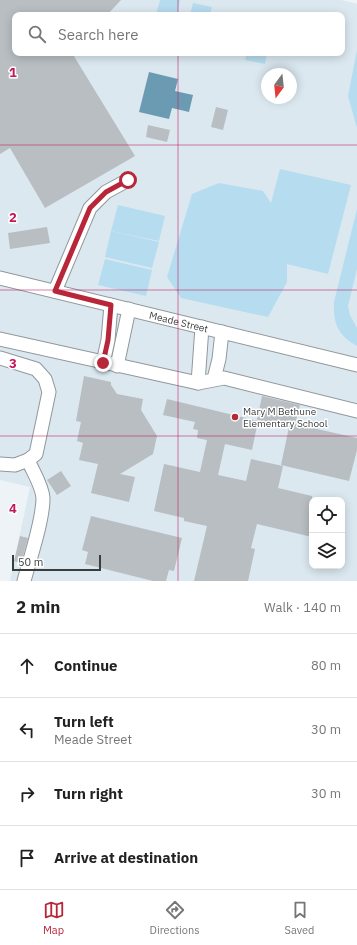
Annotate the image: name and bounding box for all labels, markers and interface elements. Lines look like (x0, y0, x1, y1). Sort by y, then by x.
search box (12, 12, 345, 56)
icon: search (26, 23, 48, 45)
text: Search here (58, 25, 138, 44)
text: 1 (9, 64, 17, 81)
north arrow (261, 68, 297, 104)
route start (119, 171, 137, 189)
text: 2 (9, 209, 17, 226)
street label: Meade Street (148, 309, 210, 336)
route end (94, 354, 112, 372)
text: 3 (9, 355, 17, 372)
place label: Mary M Bethune Elementary School (243, 405, 328, 430)
marker: Mary M Bethune Elementary School (230, 412, 240, 422)
map controls (309, 497, 345, 569)
button: locate (309, 497, 345, 533)
text: 4 (9, 500, 17, 517)
button: layers (309, 533, 345, 569)
scale bar (12, 553, 101, 572)
text: 50 m (18, 555, 43, 569)
text: 2 min (16, 596, 60, 618)
text: Walk · 140 m (264, 599, 341, 616)
icon: ahead (16, 655, 38, 677)
text: Continue (54, 656, 118, 675)
text: 80 m (311, 657, 341, 674)
text: Turn left (54, 712, 114, 731)
icon: left (16, 719, 38, 741)
text: 30 m (311, 721, 341, 738)
text: Meade Street (54, 731, 132, 748)
icon: right (16, 783, 38, 805)
text: Turn right (54, 784, 123, 803)
text: 30 m (311, 785, 341, 802)
icon: arrive (16, 847, 38, 869)
text: Arrive at destination (54, 848, 198, 867)
tab: Map (43, 899, 65, 937)
tab: Directions (150, 899, 200, 937)
tab: Saved (285, 899, 314, 937)

